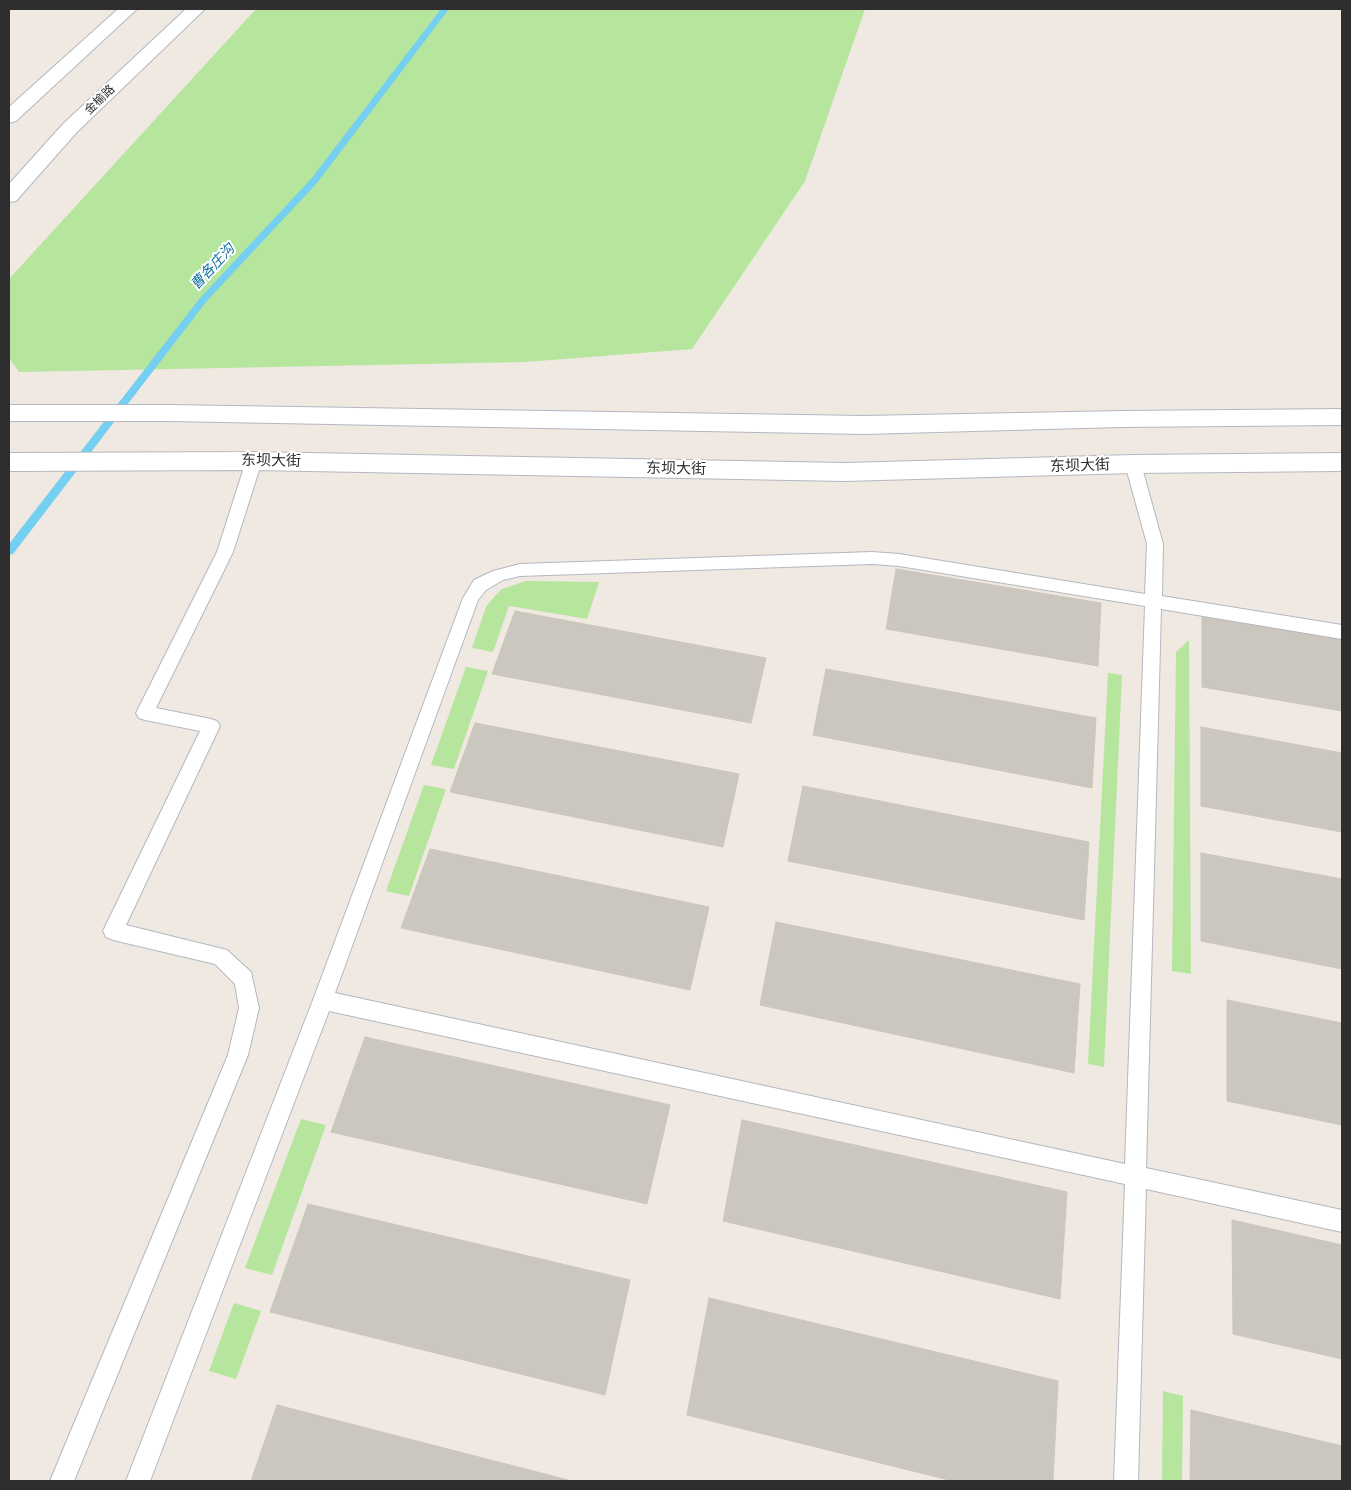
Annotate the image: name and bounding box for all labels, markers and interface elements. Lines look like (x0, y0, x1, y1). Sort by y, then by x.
street label: 金榆路 (82, 82, 118, 118)
water label: 曹各庄沟 (188, 241, 238, 293)
street label: 东坝大街 (241, 451, 301, 471)
street label: 东坝大街 (1050, 456, 1110, 476)
street label: 东坝大街 (646, 459, 706, 479)

